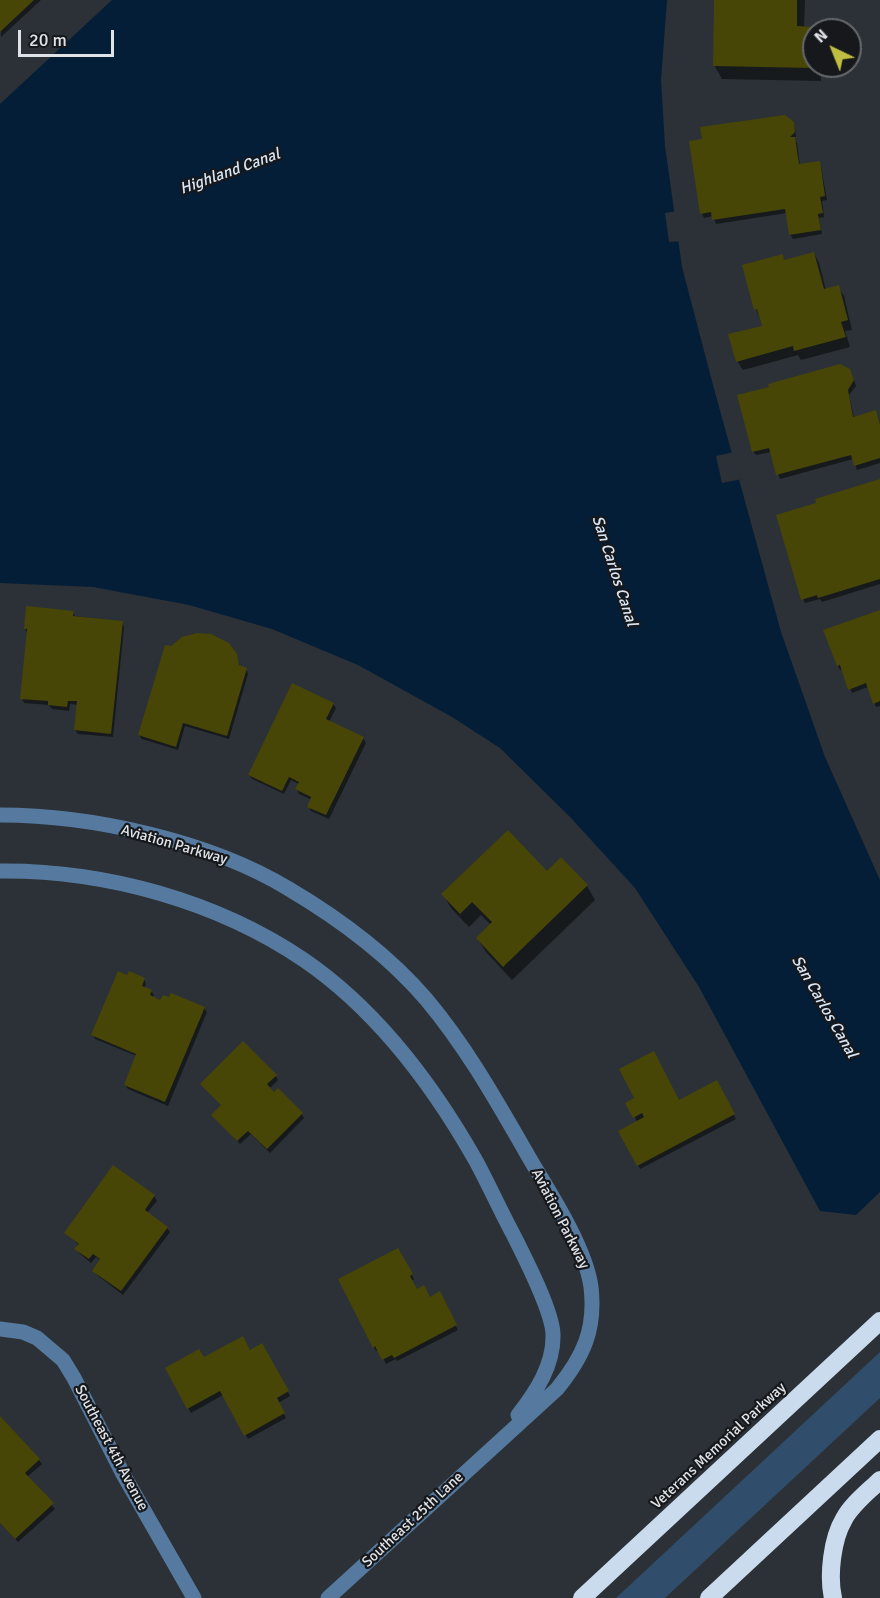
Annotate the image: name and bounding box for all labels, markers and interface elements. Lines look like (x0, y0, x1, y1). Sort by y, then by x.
scale bar (21, 18, 117, 56)
north arrow (802, 18, 862, 78)
text: N (810, 25, 832, 47)
text: 20 m (29, 29, 67, 51)
water label: Highland Canal (177, 145, 283, 199)
water label: San Carlos Canal (587, 513, 641, 629)
street label: Aviation Parkway (119, 821, 229, 869)
water label: San Carlos Canal (787, 952, 861, 1062)
street label: Aviation Parkway (527, 1166, 593, 1272)
street label: Veterans Memorial Parkway (648, 1379, 790, 1513)
street label: Southeast 4th Avenue (70, 1382, 152, 1514)
street label: Southeast 25th Lane (359, 1468, 467, 1572)

